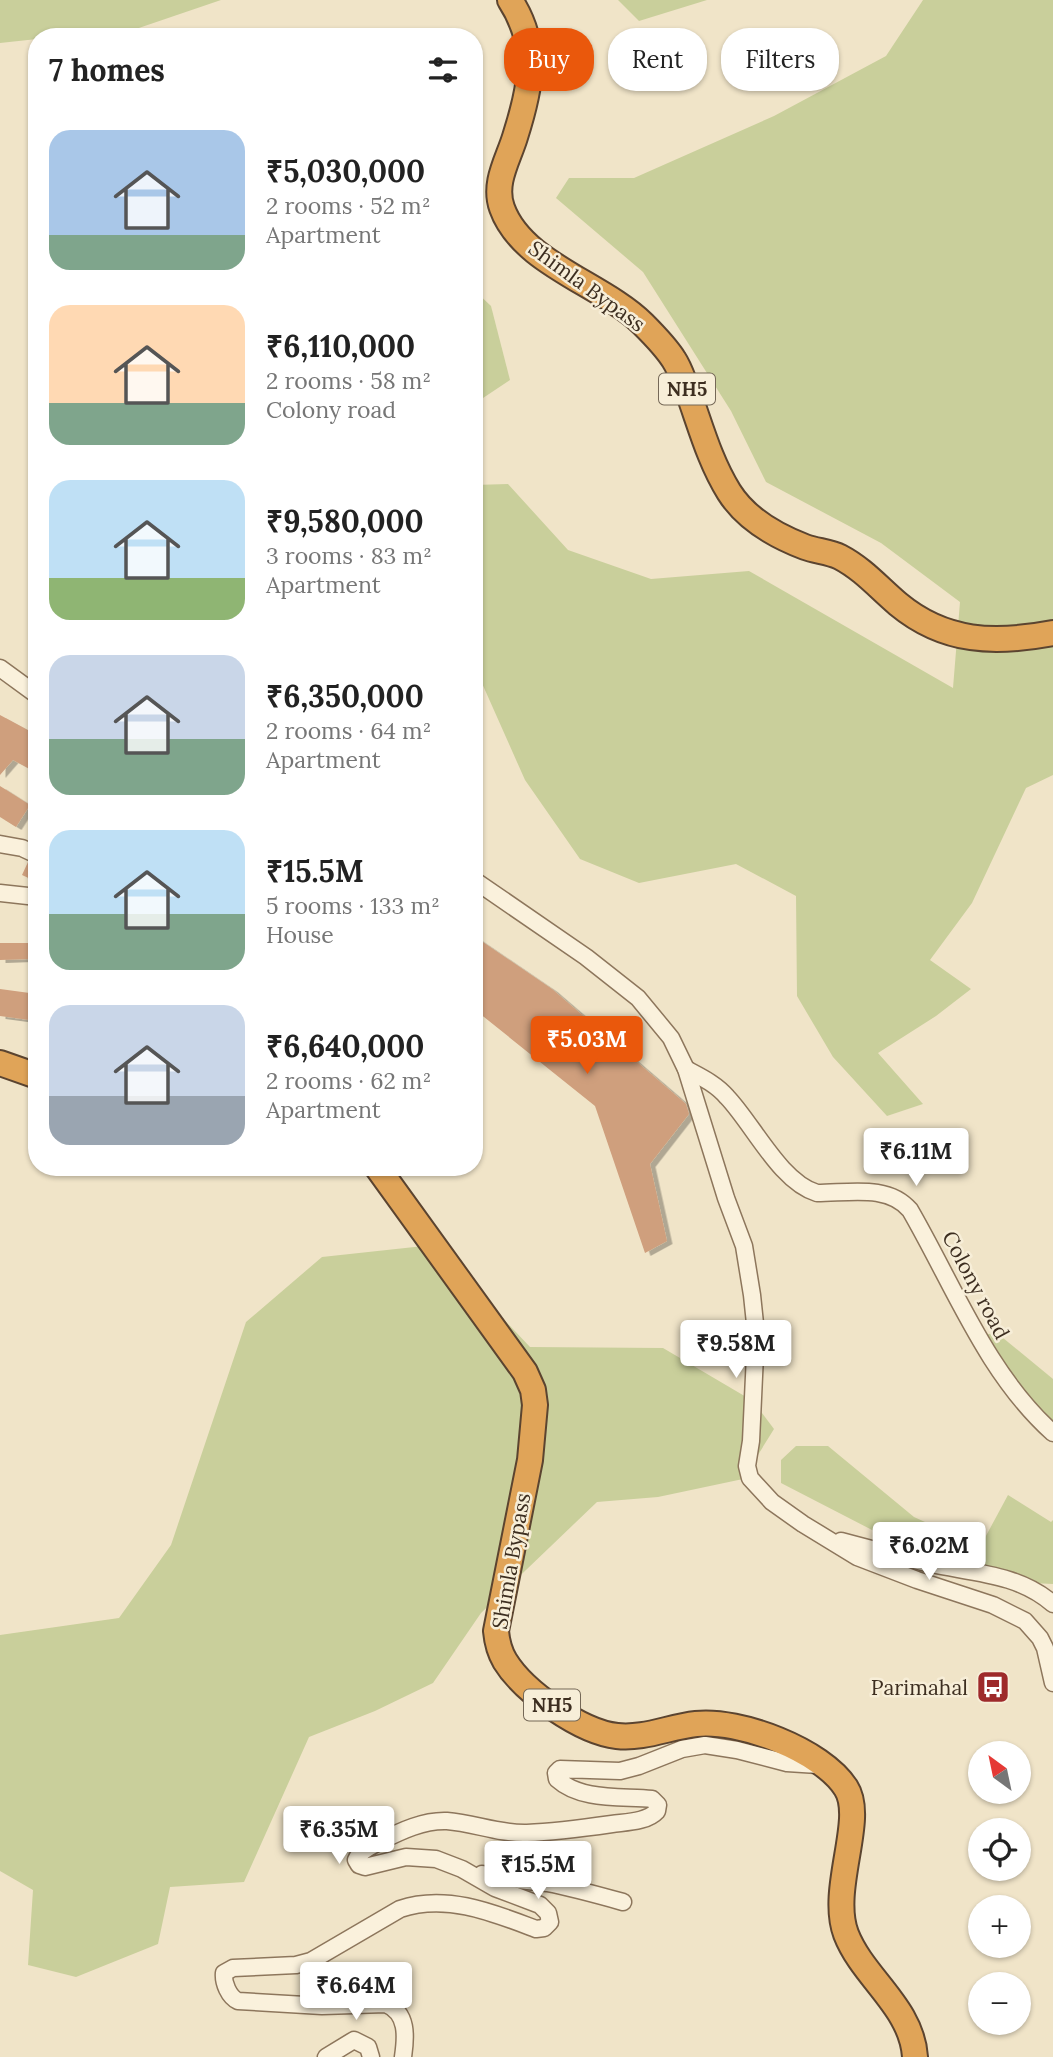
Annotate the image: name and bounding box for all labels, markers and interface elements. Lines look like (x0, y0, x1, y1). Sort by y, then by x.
chip: Buy (504, 28, 594, 91)
chip: Rent (608, 28, 707, 91)
chip: Filters (721, 28, 839, 91)
text: 7 homes (49, 51, 165, 89)
icon: filters (424, 51, 462, 89)
text: ₹5,030,000 (266, 152, 425, 190)
icon: home (105, 158, 189, 242)
text: 2 rooms · 52 m² (266, 191, 431, 220)
text: Apartment (266, 220, 381, 249)
street label: Shimla Bypass (523, 235, 651, 337)
text: ₹6,110,000 (266, 327, 415, 365)
icon: home (105, 333, 189, 417)
text: 2 rooms · 58 m² (266, 366, 431, 395)
road number: NH5 (659, 374, 715, 404)
text: Colony road (266, 395, 396, 424)
text: ₹9,580,000 (266, 502, 424, 540)
icon: home (105, 508, 189, 592)
text: 3 rooms · 83 m² (266, 541, 432, 570)
text: Apartment (266, 570, 381, 599)
text: ₹6,350,000 (266, 677, 424, 715)
icon: home (105, 683, 189, 767)
text: 2 rooms · 64 m² (266, 716, 431, 745)
text: Apartment (266, 745, 381, 774)
text: ₹15.5M (266, 852, 364, 890)
icon: home (105, 858, 189, 942)
text: 5 rooms · 133 m² (266, 891, 440, 920)
text: House (266, 920, 334, 949)
pin: ₹5.03M (530, 1016, 644, 1076)
text: ₹5.03M (547, 1024, 627, 1053)
text: ₹6,640,000 (266, 1027, 424, 1065)
icon: home (105, 1033, 189, 1117)
text: 2 rooms · 62 m² (266, 1066, 431, 1095)
text: Apartment (266, 1095, 381, 1124)
pin: ₹6.11M (859, 1128, 973, 1188)
text: ₹6.11M (880, 1136, 952, 1165)
street label: Colony road (936, 1226, 1016, 1344)
pin: ₹9.58M (679, 1320, 793, 1380)
text: ₹9.58M (696, 1328, 776, 1357)
street label: Shimla Bypass (486, 1491, 536, 1631)
pin: ₹6.02M (872, 1522, 986, 1582)
text: ₹6.02M (889, 1530, 969, 1559)
bus stop icon: Parimahal (974, 1668, 1012, 1706)
place label: Parimahal (871, 1674, 968, 1701)
road number: NH5 (524, 1690, 580, 1721)
north arrow (968, 1741, 1031, 1804)
map controls (968, 1741, 1031, 2035)
pin: ₹6.35M (282, 1806, 396, 1866)
text: ₹6.35M (299, 1814, 379, 1843)
button: locate (968, 1818, 1031, 1881)
pin: ₹15.5M (481, 1842, 595, 1901)
text: ₹15.5M (500, 1849, 576, 1878)
button: + (968, 1895, 1031, 1958)
pin: ₹6.64M (299, 1962, 413, 2022)
text: ₹6.64M (316, 1970, 396, 1999)
button: − (968, 1972, 1031, 2035)

